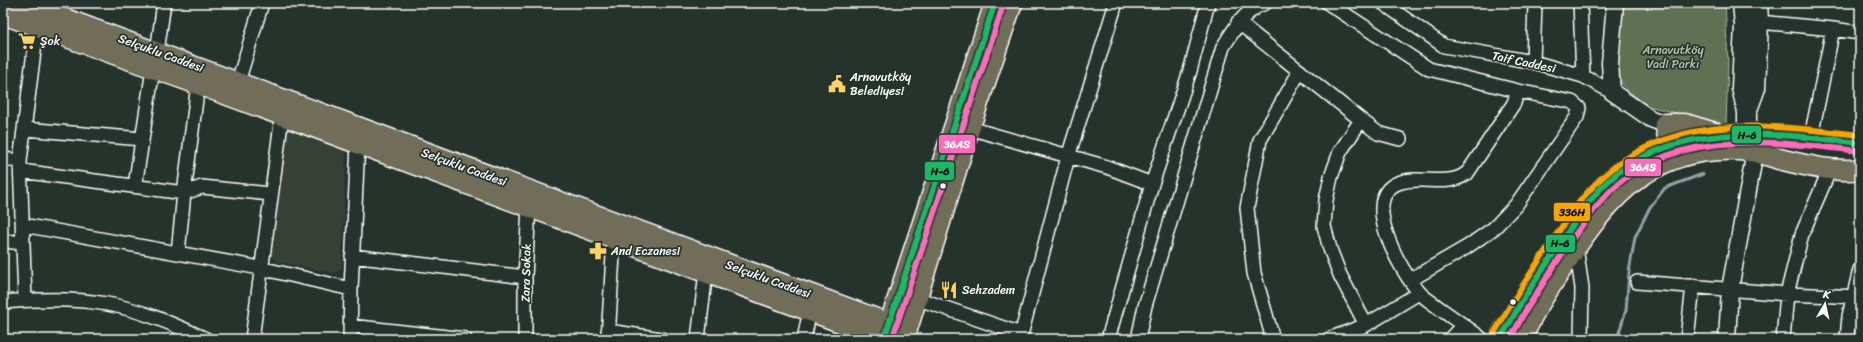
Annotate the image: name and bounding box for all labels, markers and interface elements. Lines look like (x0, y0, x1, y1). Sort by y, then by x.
street label: Selçuklu Caddesi (115, 27, 207, 79)
place label: Şok (40, 30, 61, 52)
supermarket icon: Şok (17, 31, 37, 51)
park label: Arnavutköy Vadi Parkı (1641, 39, 1704, 75)
street label: Taif Caddesi (1490, 45, 1559, 80)
place label: Arnavutköy Belediyesi (849, 66, 912, 102)
public building icon: Arnavutköy Belediyesi (827, 74, 847, 94)
line badge: H-6 (1731, 125, 1762, 144)
text: H-6 (1736, 126, 1757, 145)
line badge: 36AS (938, 134, 976, 154)
text: 36AS (943, 135, 970, 154)
street label: Selçuklu Caddesi (418, 141, 510, 193)
line badge: 36AS (1624, 158, 1662, 177)
text: 36AS (1629, 158, 1656, 177)
line badge: H-6 (924, 161, 955, 181)
text: H-6 (929, 162, 950, 181)
unlabelled marker (938, 181, 948, 191)
line badge: 336H (1553, 202, 1591, 222)
text: 336H (1558, 203, 1585, 222)
line badge: H-6 (1545, 234, 1576, 253)
text: H-6 (1549, 234, 1570, 253)
place label: And Eczanesi (610, 240, 681, 262)
pharmacy icon: And Eczanesi (588, 241, 608, 261)
street label: Zara Sokak (514, 243, 538, 303)
street label: Selçuklu Caddesi (722, 253, 814, 305)
place label: Sehzadem (962, 279, 1015, 301)
restaurant icon: Sehzadem (939, 280, 959, 300)
north arrow (1805, 284, 1845, 324)
text: K (1821, 285, 1833, 305)
unlabelled marker (1508, 297, 1518, 307)

